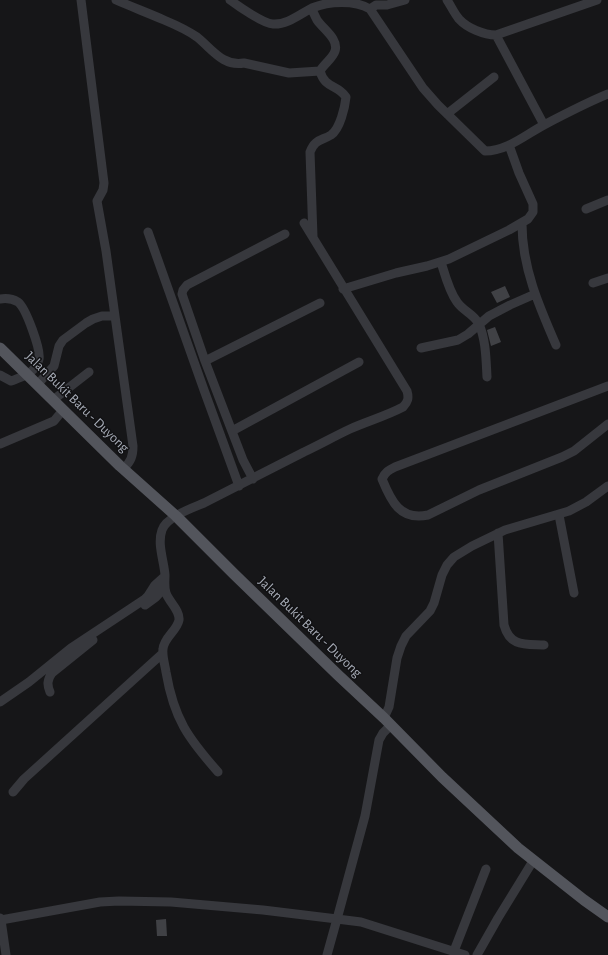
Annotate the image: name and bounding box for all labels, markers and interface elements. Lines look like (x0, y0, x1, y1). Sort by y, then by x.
street label: Jalan Bukit Baru - Duyong (22, 348, 132, 456)
street label: Jalan Bukit Baru - Duyong (255, 573, 365, 681)

